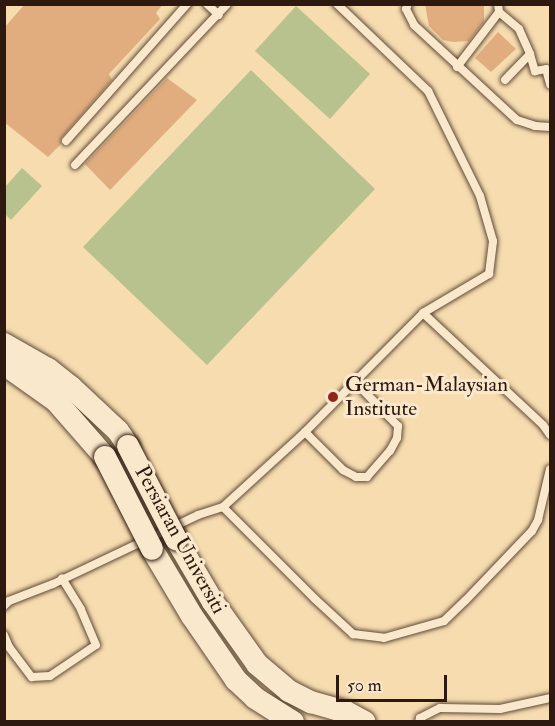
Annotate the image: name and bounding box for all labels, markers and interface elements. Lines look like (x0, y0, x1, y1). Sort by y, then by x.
place label: German-Malaysian Institute (345, 372, 508, 422)
marker: German-Malaysian Institute (326, 390, 340, 404)
street label: Persiaran Universiti (129, 462, 231, 618)
scale bar (339, 663, 450, 701)
text: 50 m (347, 674, 382, 697)

